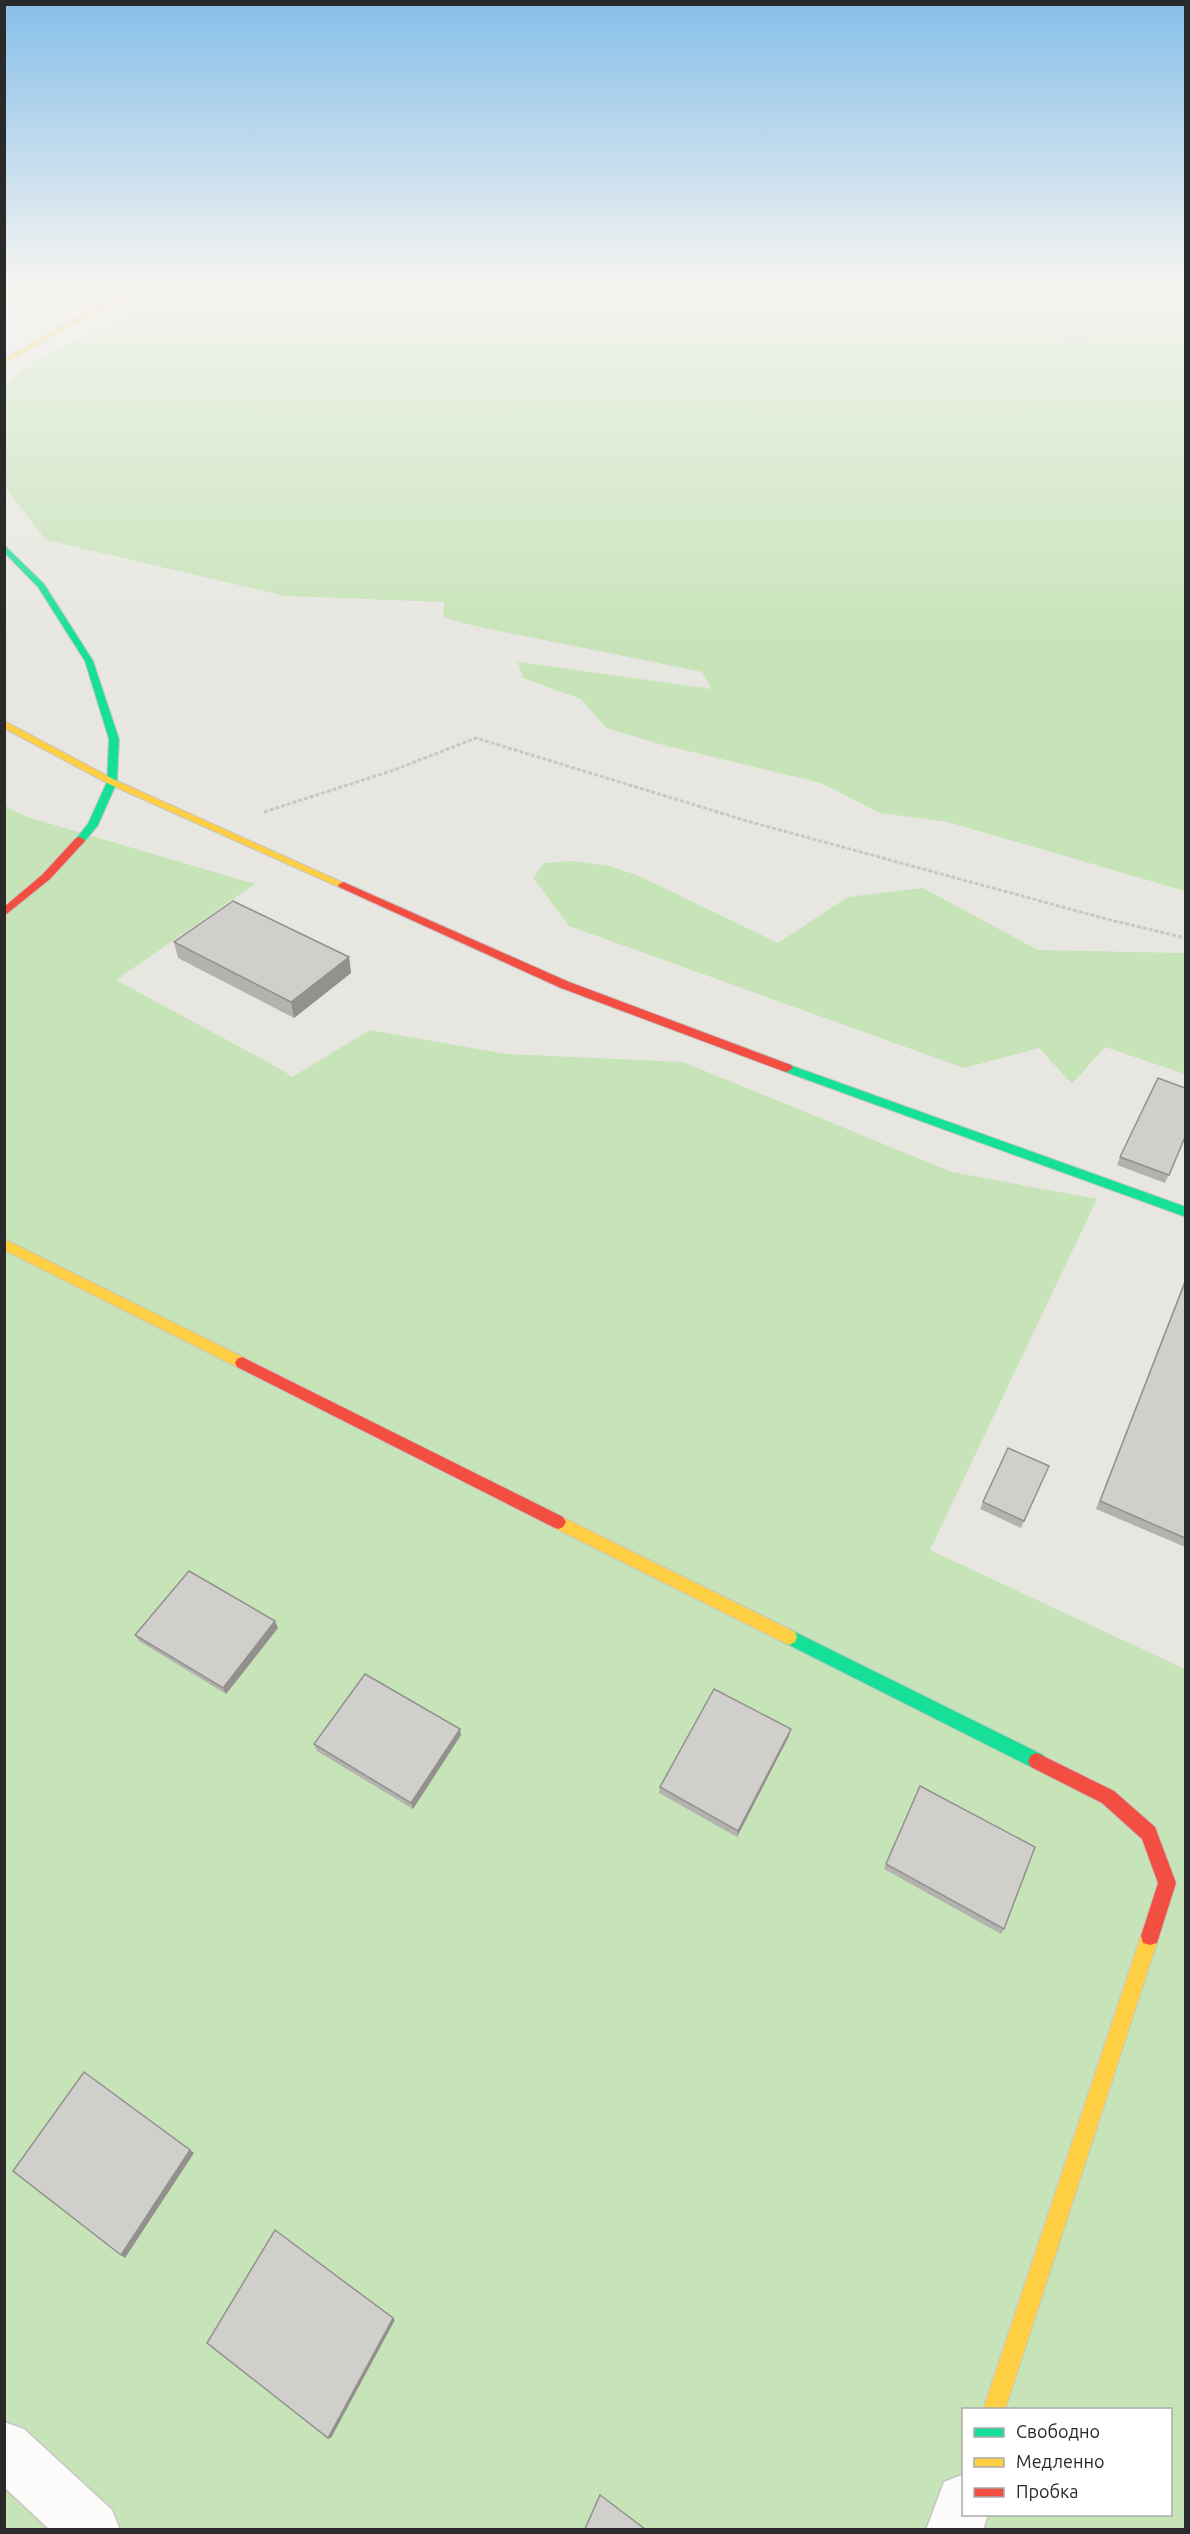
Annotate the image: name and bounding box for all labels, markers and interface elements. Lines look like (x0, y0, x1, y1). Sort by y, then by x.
legend (962, 2408, 1172, 2516)
text: Свободно (1016, 2421, 1100, 2441)
text: Медленно (1016, 2451, 1105, 2471)
text: Пробка (1016, 2481, 1079, 2501)

